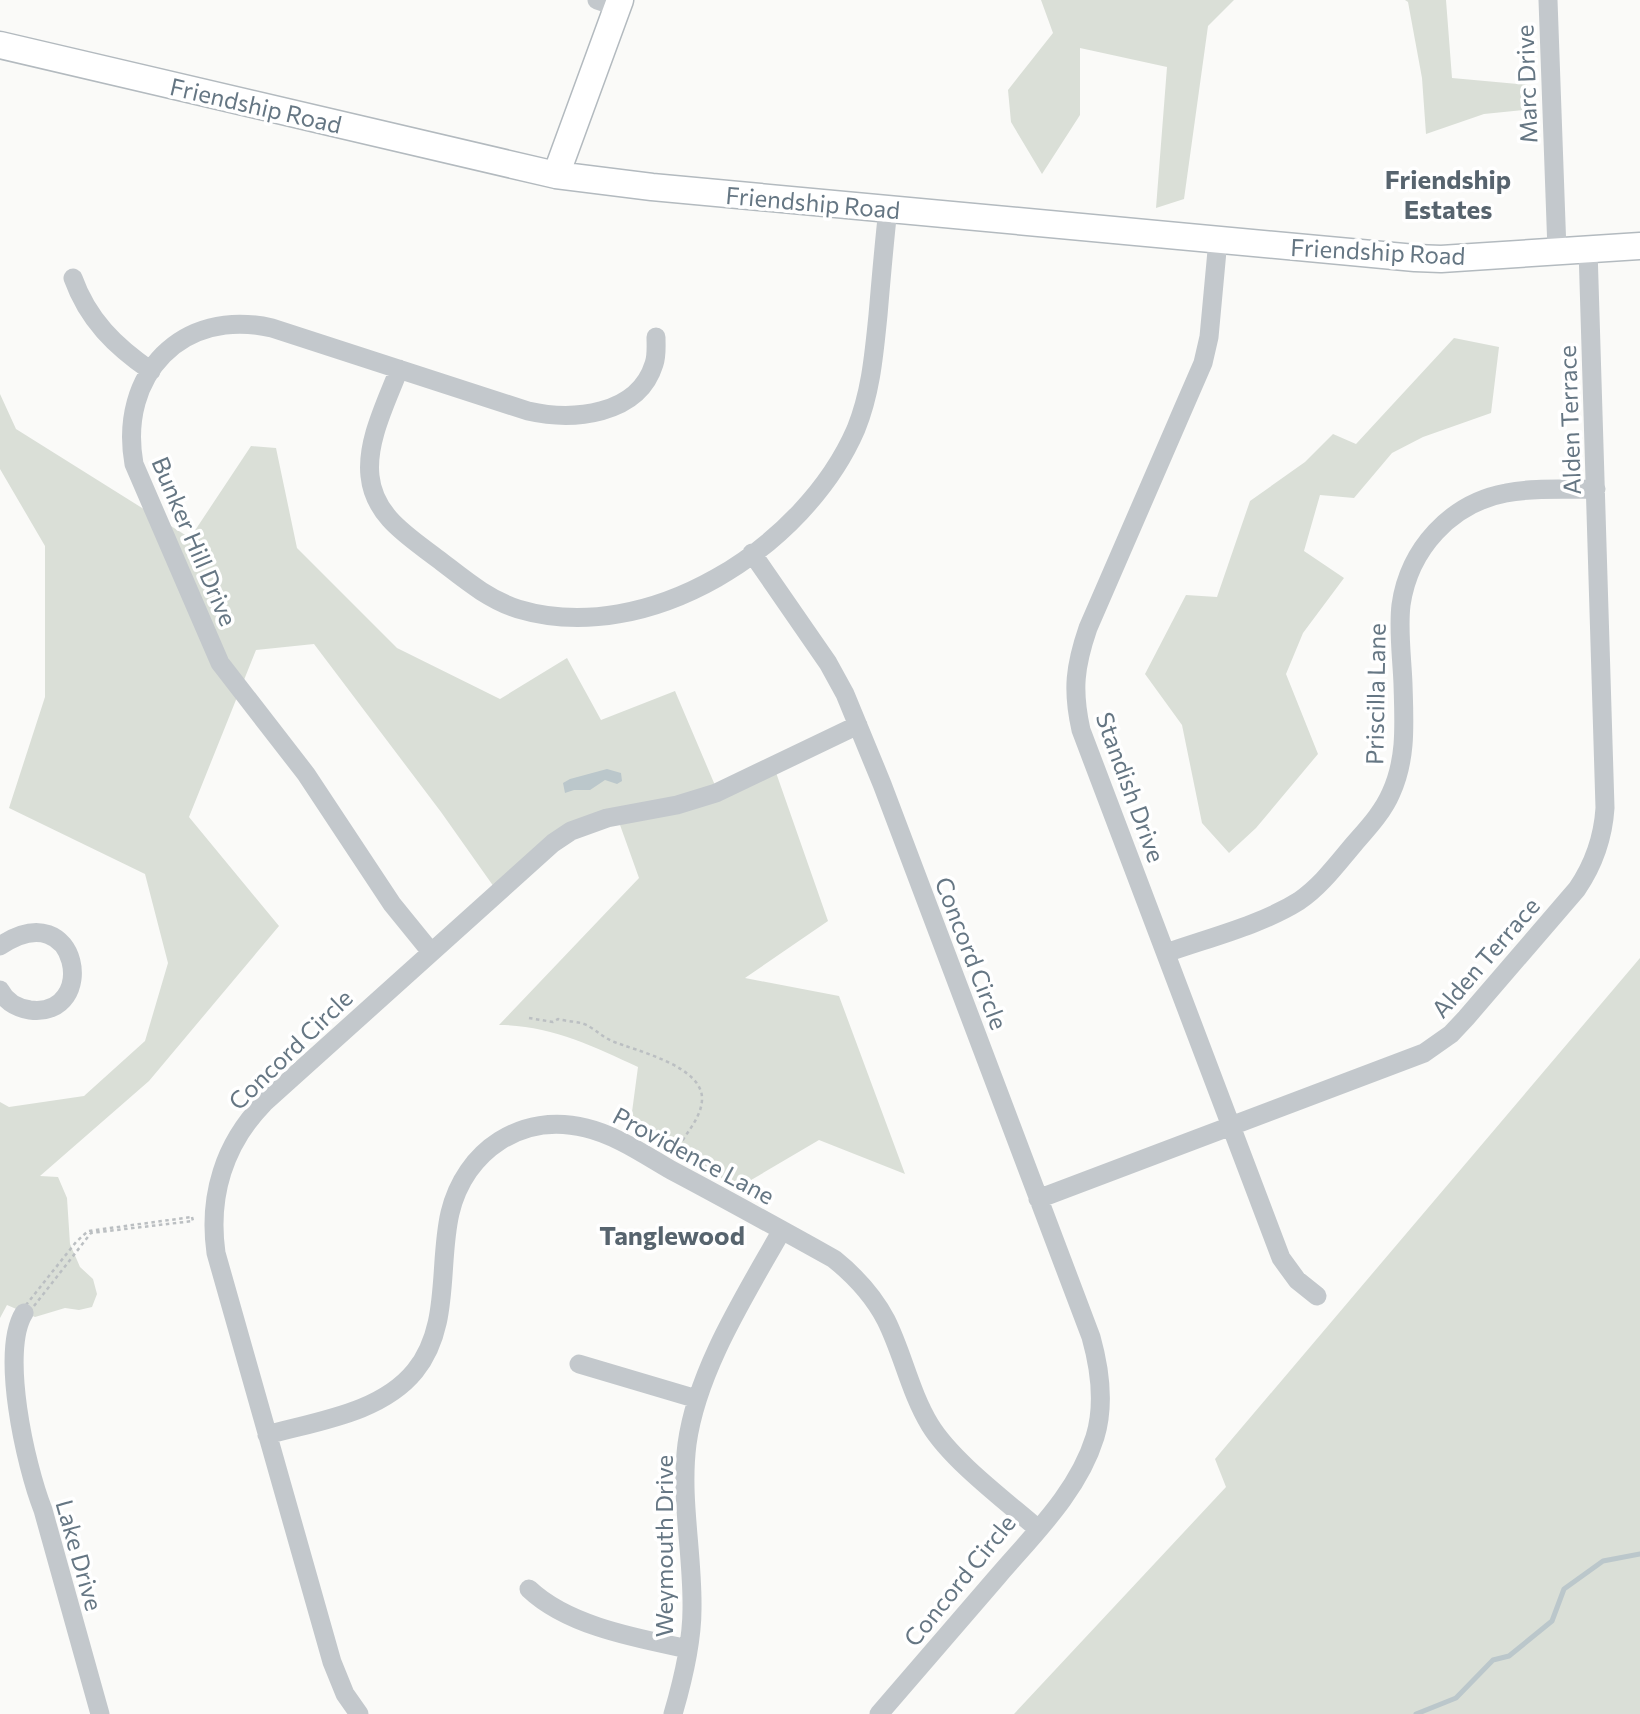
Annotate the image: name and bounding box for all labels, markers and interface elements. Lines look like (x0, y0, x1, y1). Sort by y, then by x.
street label: Marc Drive (1509, 24, 1543, 144)
street label: Friendship Road (167, 71, 345, 139)
district label: Friendship Estates (1385, 163, 1511, 224)
street label: Friendship Road (725, 180, 901, 224)
street label: Friendship Road (1290, 232, 1466, 270)
street label: Alden Terrace (1552, 345, 1586, 495)
street label: Bunker Hill Drive (146, 452, 244, 630)
street label: Priscilla Lane (1359, 623, 1391, 765)
street label: Standish Drive (1090, 708, 1172, 866)
street label: Concord Circle (930, 873, 1014, 1033)
street label: Alden Terrace (1425, 891, 1545, 1023)
street label: Concord Circle (222, 983, 358, 1115)
street label: Providence Lane (608, 1100, 780, 1210)
district label: Tanglewood (599, 1219, 745, 1250)
street label: Weymouth Drive (649, 1455, 678, 1637)
street label: Lake Drive (50, 1496, 110, 1614)
street label: Concord Circle (897, 1508, 1021, 1652)

